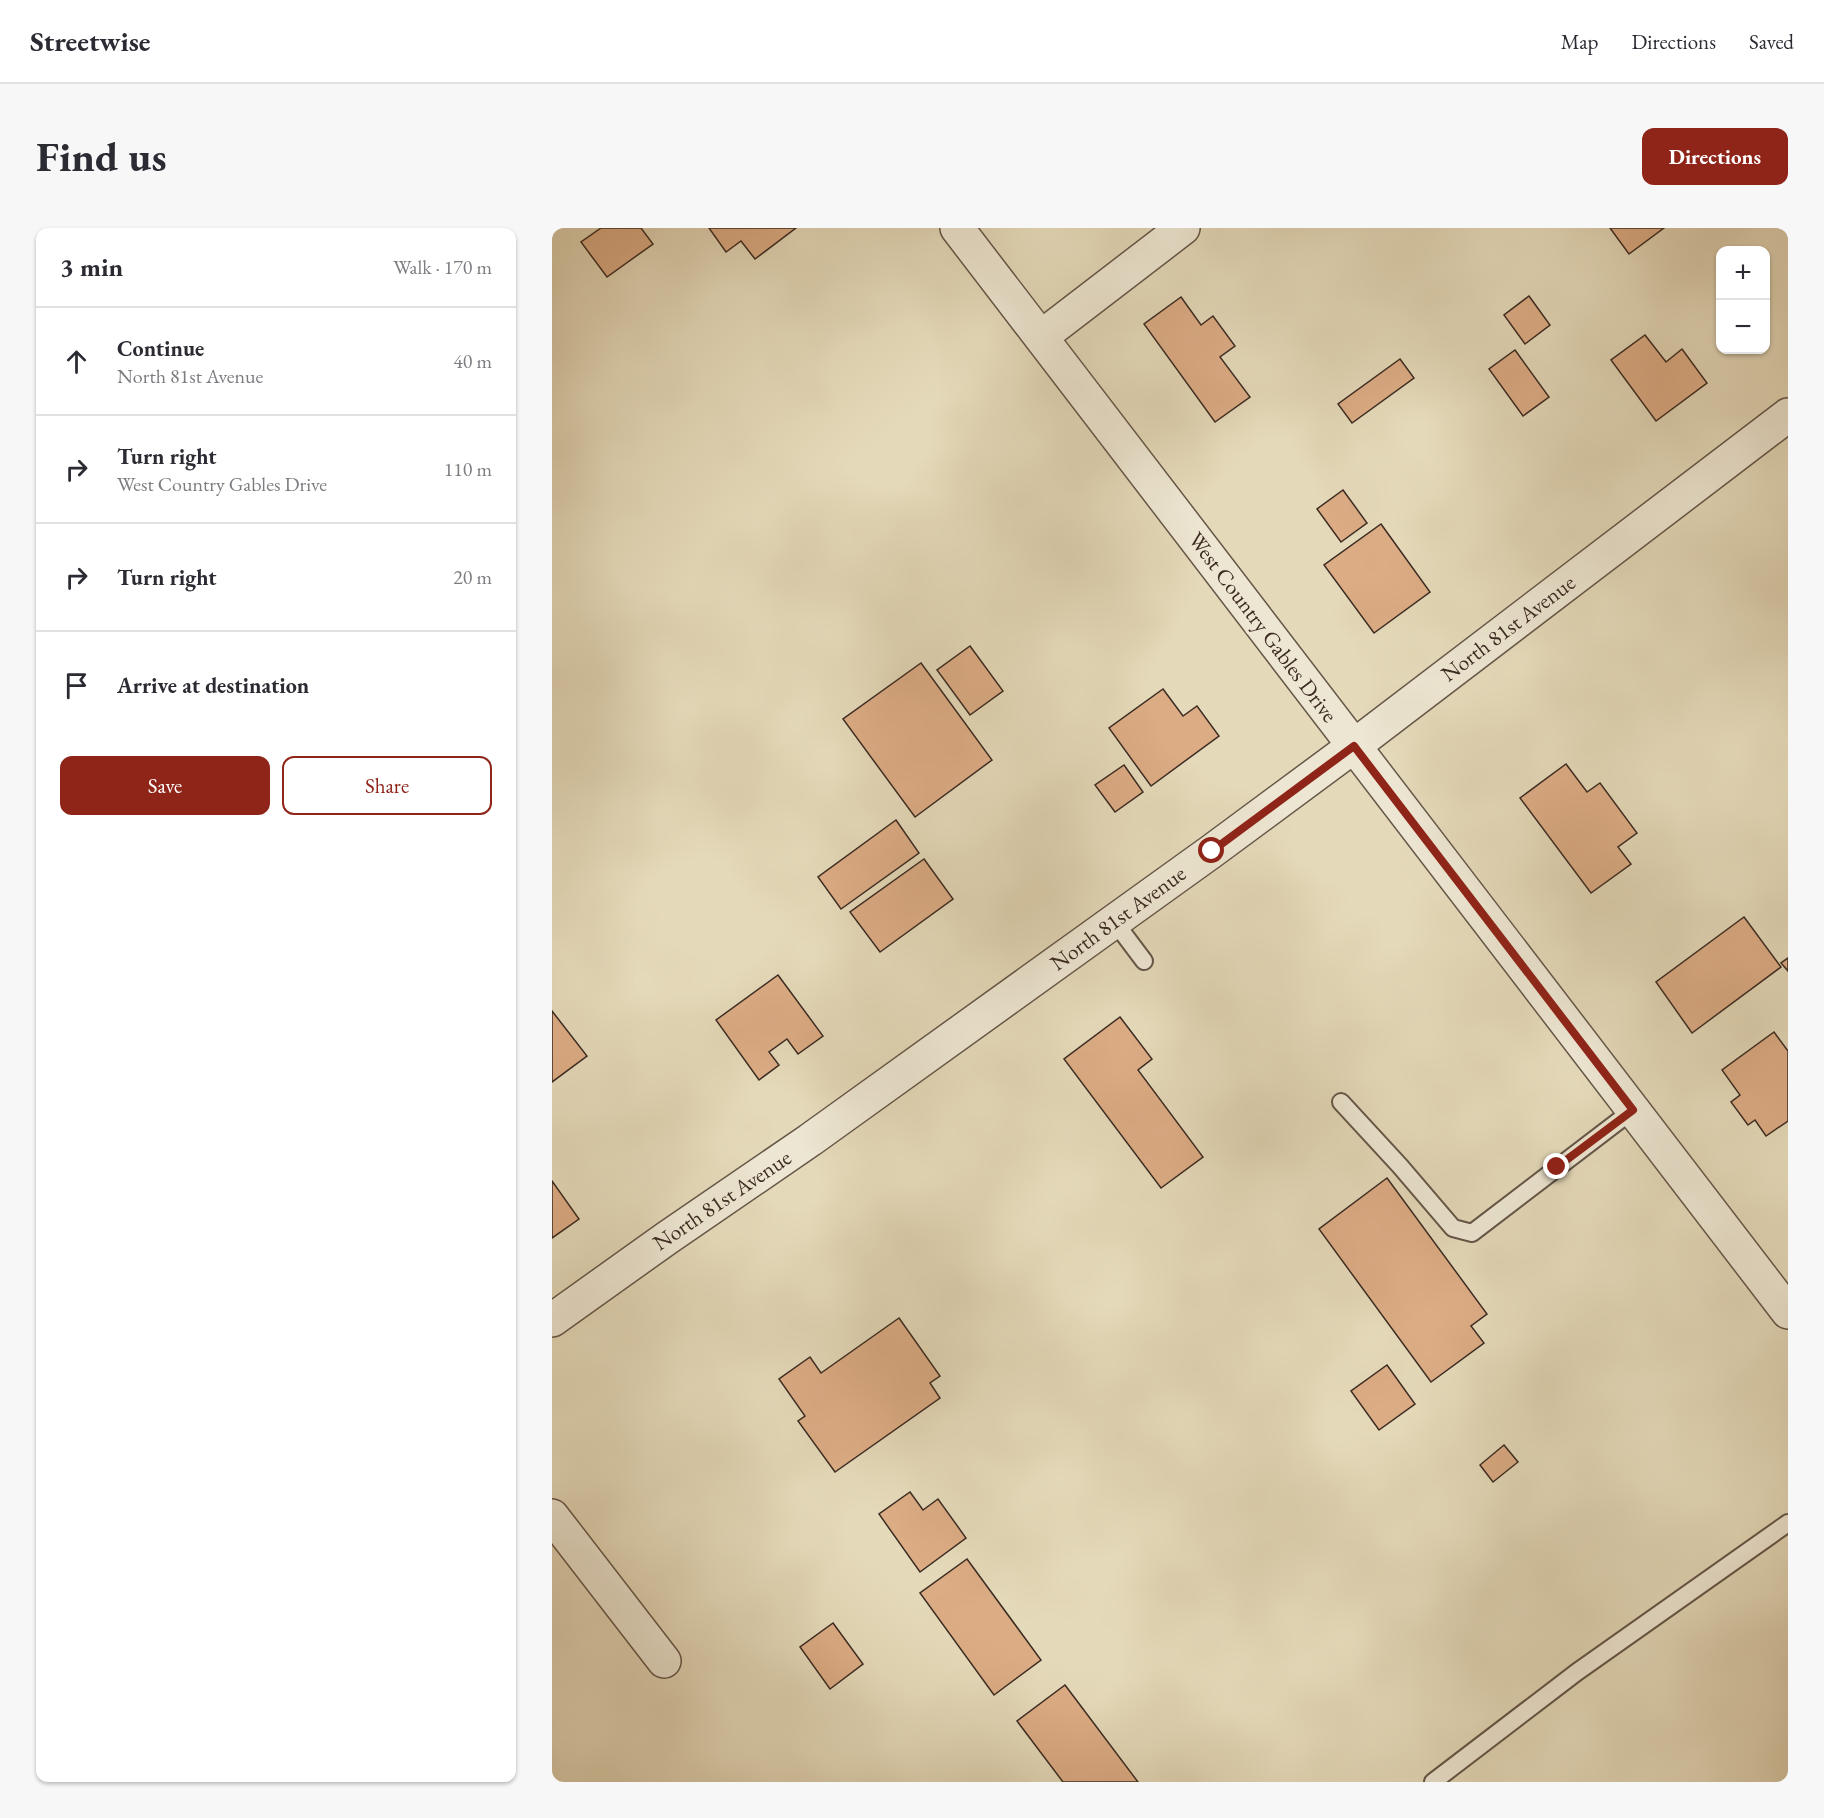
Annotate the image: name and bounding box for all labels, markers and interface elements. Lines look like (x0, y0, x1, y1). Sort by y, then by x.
text: Streetwise (30, 23, 150, 59)
text: Map (1561, 28, 1598, 55)
text: Directions (1631, 28, 1716, 55)
text: Saved (1749, 28, 1794, 55)
button: Directions (1642, 128, 1788, 185)
text: Find us (36, 129, 167, 184)
map controls (1716, 246, 1770, 354)
button: + (1716, 246, 1770, 300)
text: 3 min (60, 250, 123, 284)
text: Walk · 170 m (393, 254, 492, 280)
button: − (1716, 300, 1770, 354)
text: Continue (117, 334, 204, 363)
icon: ahead (60, 345, 93, 378)
text: 40 m (453, 348, 492, 374)
text: North 81st Avenue (117, 363, 263, 389)
text: Turn right (117, 442, 216, 471)
icon: right (60, 453, 93, 486)
text: 110 m (444, 456, 492, 482)
text: West Country Gables Drive (117, 471, 327, 497)
street label: West Country Gables Drive (1182, 526, 1344, 728)
icon: right (60, 561, 93, 594)
text: Turn right (117, 563, 216, 592)
text: 20 m (453, 564, 492, 590)
street label: North 81st Avenue (1435, 568, 1581, 688)
icon: arrive (60, 669, 93, 702)
text: Arrive at destination (117, 671, 309, 700)
button: Save (60, 756, 270, 815)
button: Share (282, 756, 492, 815)
route start (1198, 837, 1224, 863)
street label: North 81st Avenue (1044, 859, 1192, 977)
street label: North 81st Avenue (647, 1143, 797, 1257)
route end (1543, 1153, 1569, 1179)

